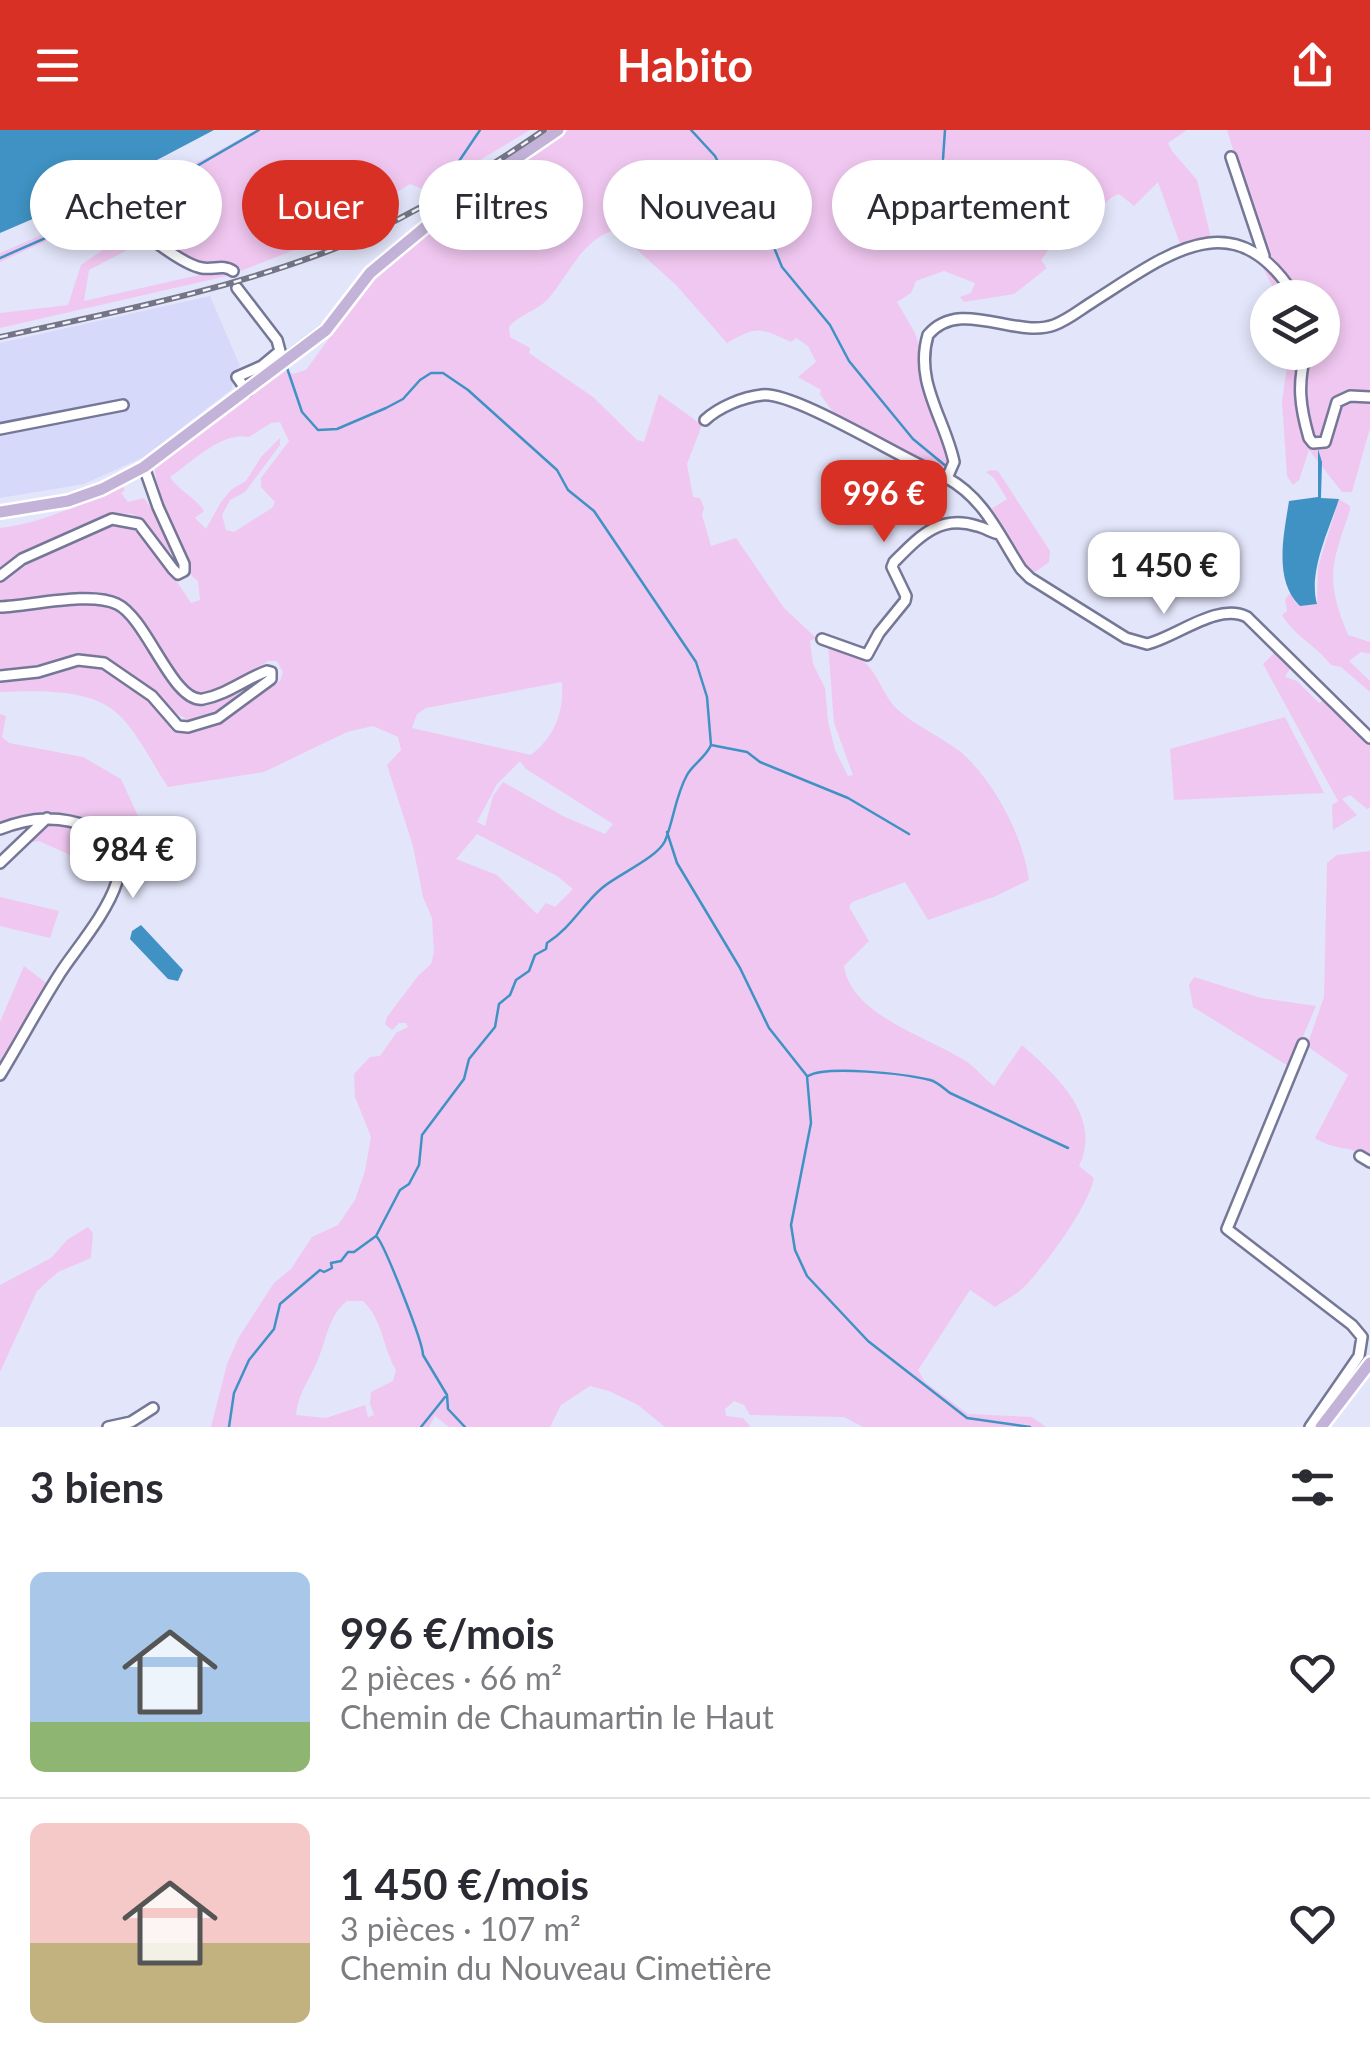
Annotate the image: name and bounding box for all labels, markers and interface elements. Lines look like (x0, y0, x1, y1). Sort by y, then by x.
icon: menu (30, 38, 85, 93)
text: Habito (617, 38, 753, 92)
icon: share (1285, 38, 1340, 93)
chip: Acheter (30, 160, 222, 250)
chip: Louer (242, 160, 399, 250)
chip: Filtres (419, 160, 583, 250)
chip: Nouveau (603, 160, 812, 250)
chip: Appartement (832, 160, 1105, 250)
map controls (1250, 280, 1340, 370)
button: layers (1250, 280, 1340, 370)
pin: 996 € (814, 460, 954, 545)
text: 996 € (843, 473, 925, 512)
pin: 1 450 € (1072, 532, 1256, 617)
text: 1 450 € (1110, 545, 1218, 584)
pin: 984 € (63, 816, 203, 901)
text: 984 € (92, 829, 174, 868)
icon: filters (1285, 1460, 1340, 1515)
text: 3 biens (30, 1462, 164, 1512)
text: 996 €/mois (340, 1608, 554, 1658)
icon: home (110, 1612, 230, 1732)
icon: heart (1285, 1645, 1340, 1700)
text: 2 pièces · 66 m² (340, 1658, 562, 1697)
text: Chemin de Chaumartin le Haut (340, 1697, 774, 1736)
text: 1 450 €/mois (340, 1859, 589, 1909)
icon: home (110, 1863, 230, 1983)
icon: heart (1285, 1896, 1340, 1951)
text: 3 pièces · 107 m² (340, 1909, 581, 1948)
text: Chemin du Nouveau Cimetière (340, 1948, 772, 1987)

